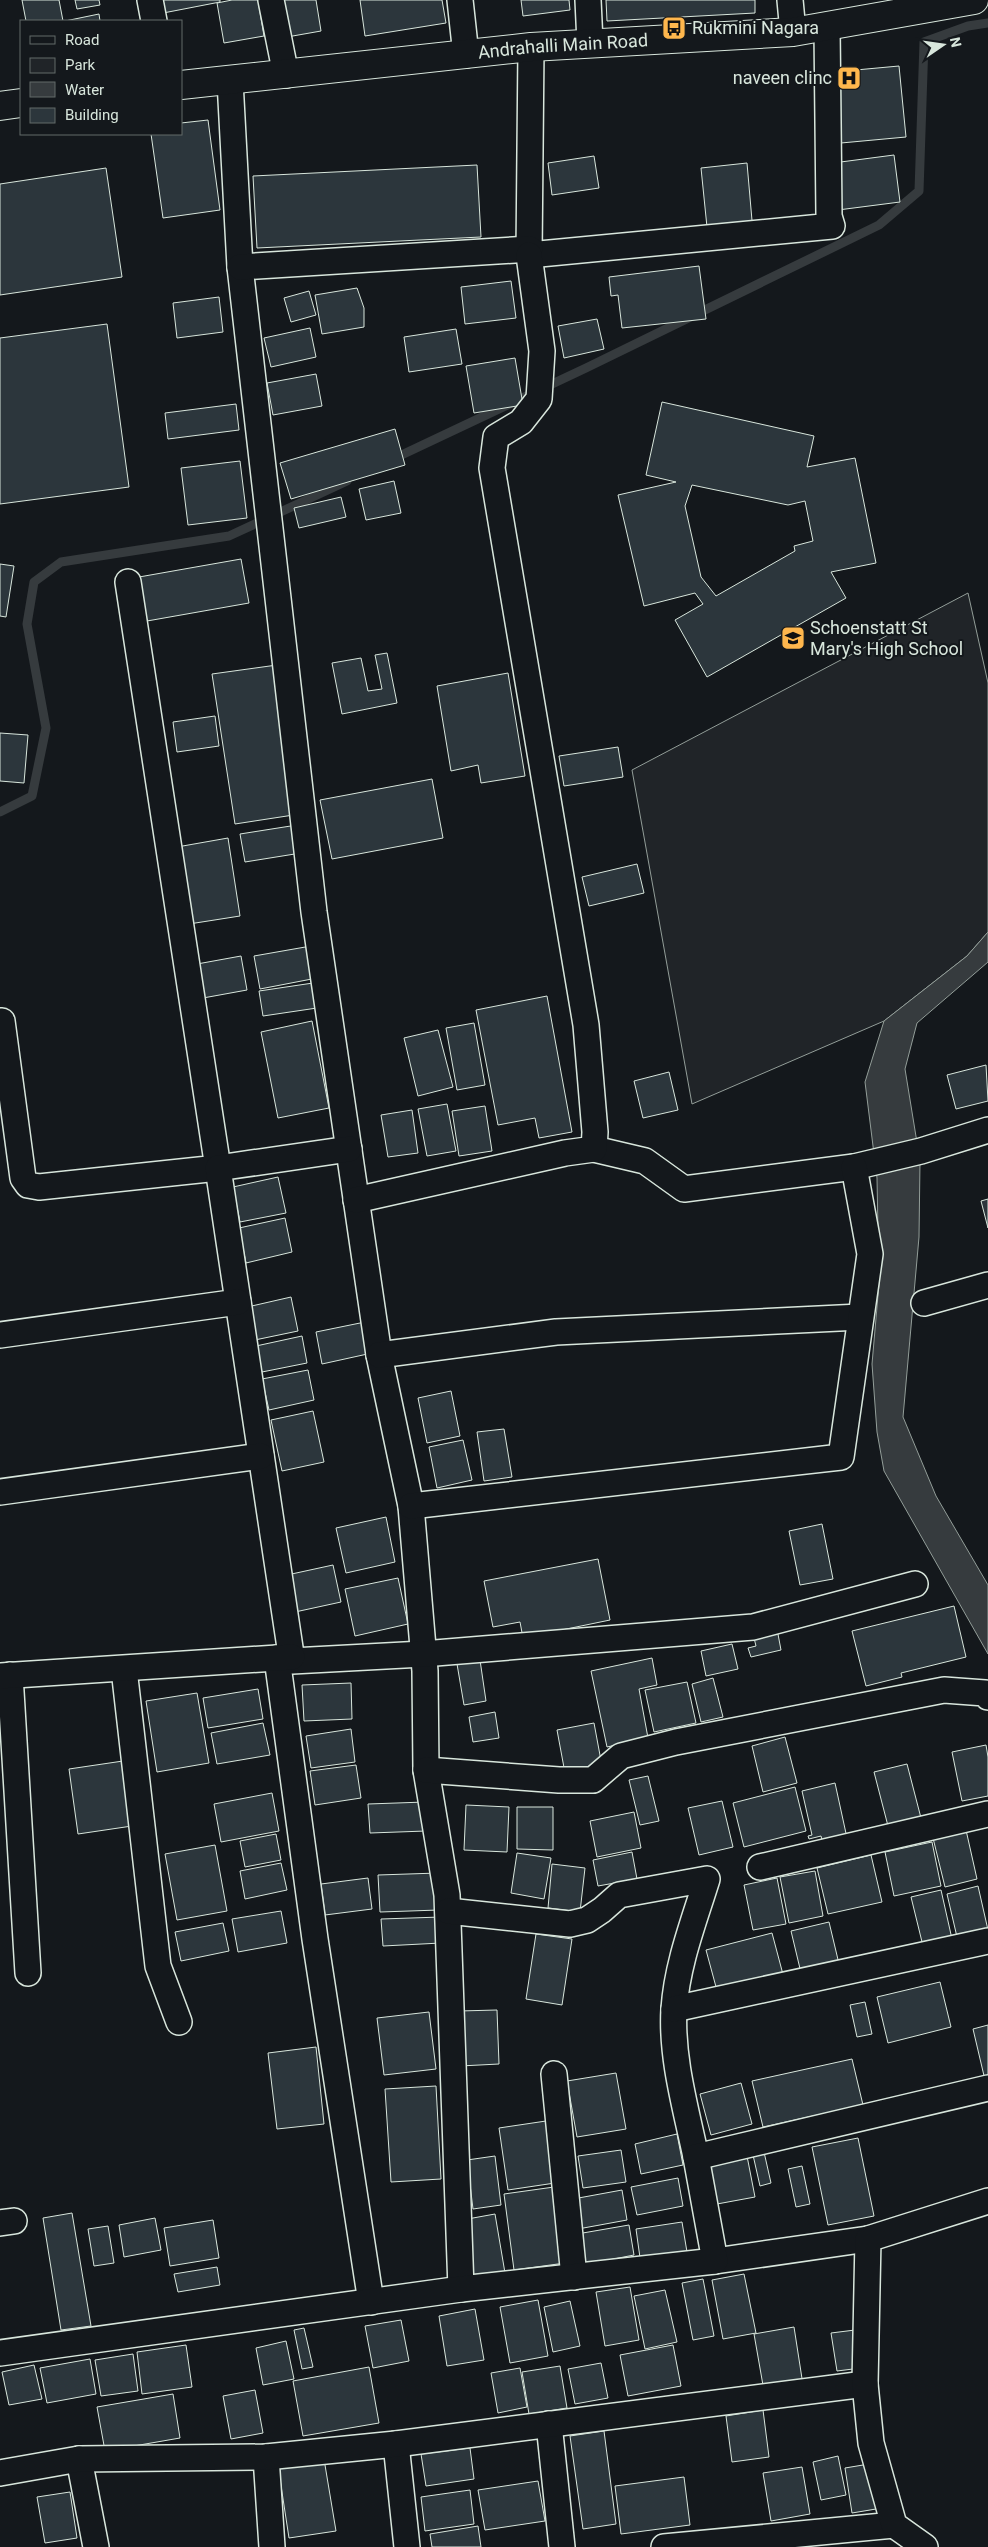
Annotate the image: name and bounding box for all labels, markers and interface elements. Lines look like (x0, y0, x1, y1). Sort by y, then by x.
bus stop icon: Rukmini Nagara (661, 15, 687, 41)
place label: Rukmini Nagara (692, 17, 819, 38)
legend (20, 20, 182, 135)
north arrow (918, 20, 968, 70)
street label: Andrahalli Main Road (477, 29, 649, 63)
text: Road (65, 31, 99, 49)
text: N (947, 35, 965, 49)
text: Park (65, 56, 96, 74)
hospital icon: naveen clinc (836, 65, 862, 91)
place label: naveen clinc (733, 67, 832, 88)
text: Water (65, 81, 104, 99)
text: Building (65, 106, 119, 124)
place label: Schoenstatt St Mary's High School (810, 617, 963, 659)
school or university icon: Schoenstatt St Mary's High School (780, 625, 806, 651)

